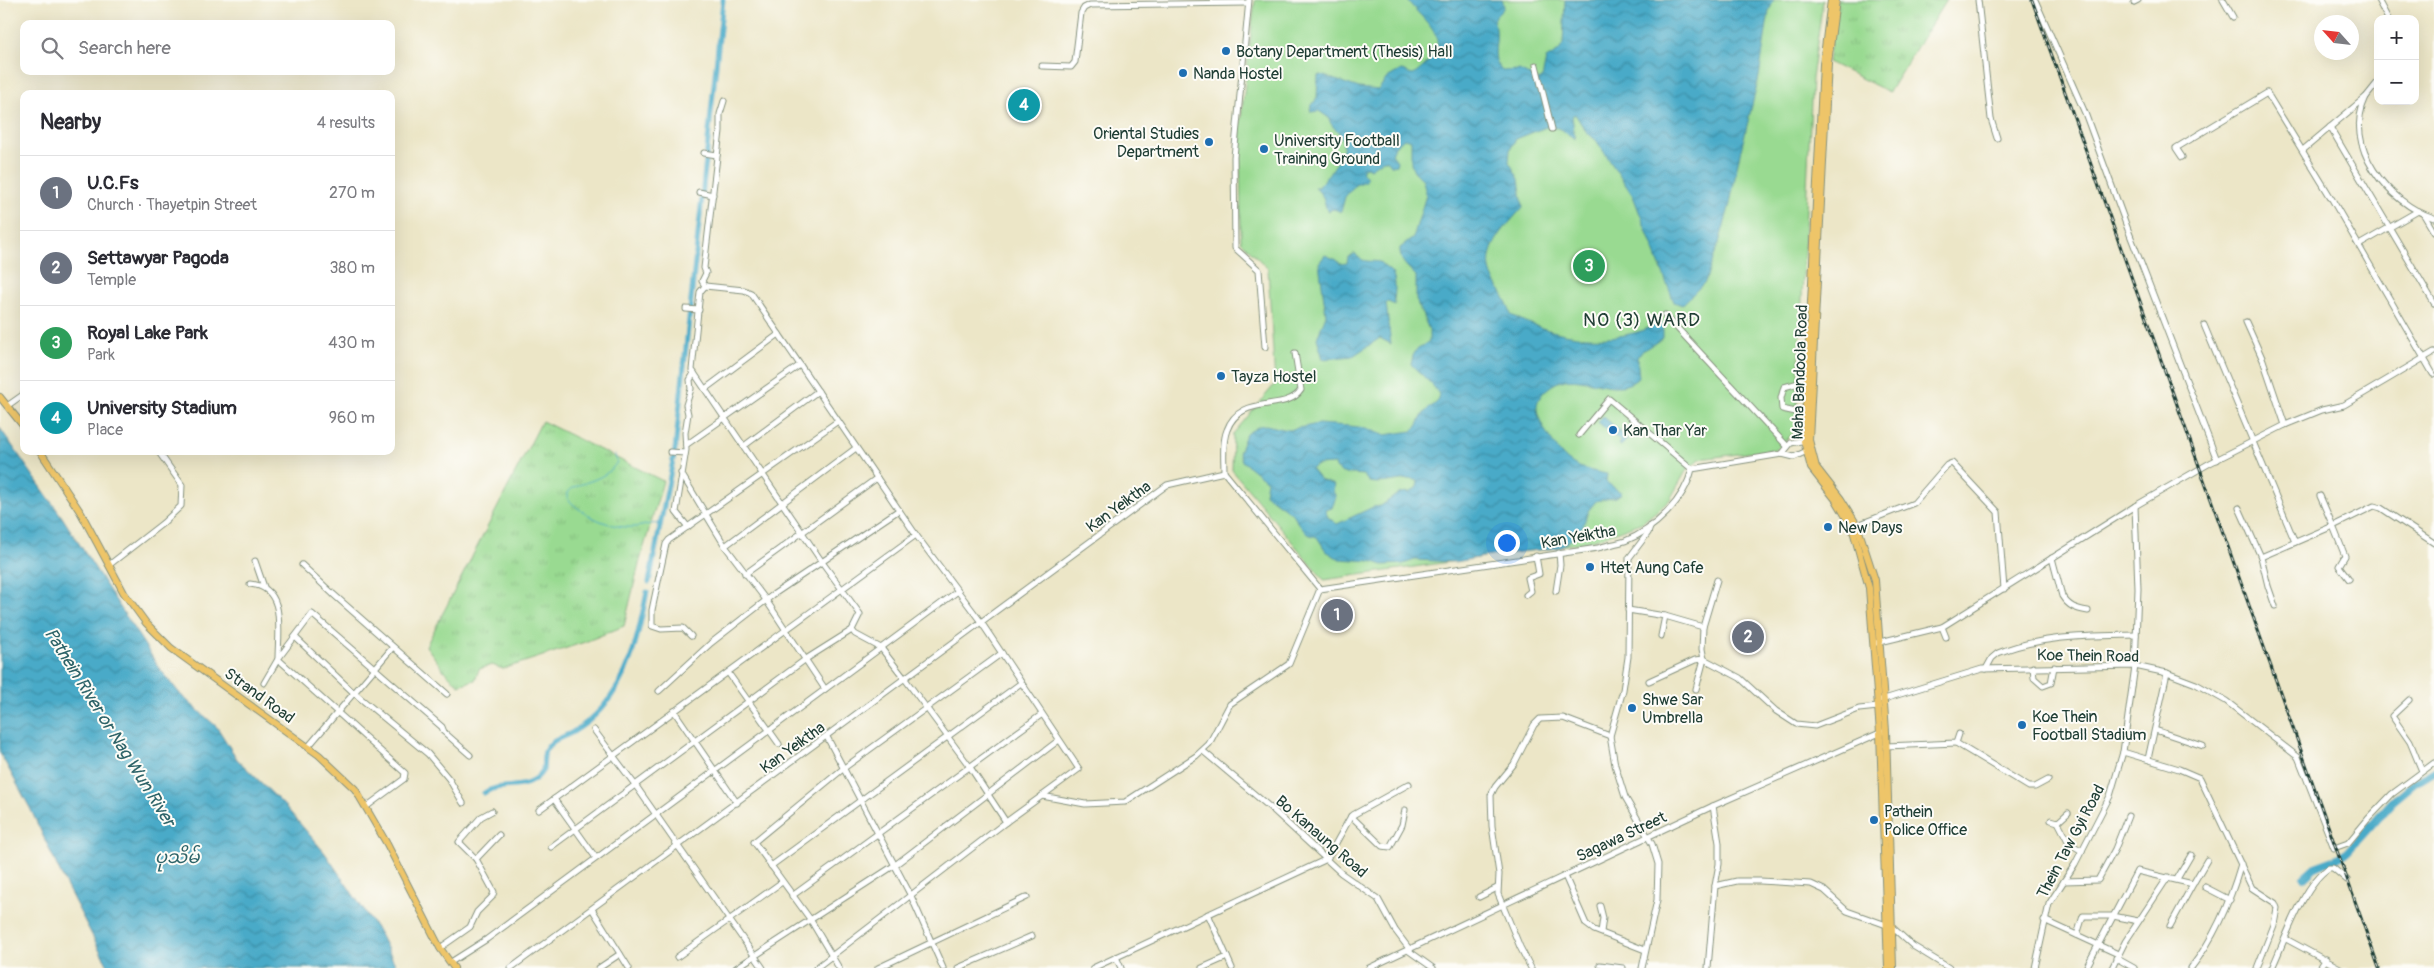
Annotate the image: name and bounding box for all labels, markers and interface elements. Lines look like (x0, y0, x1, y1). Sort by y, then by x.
north arrow (2314, 15, 2359, 60)
map controls (2374, 15, 2419, 105)
button: + (2374, 15, 2419, 60)
search box (20, 20, 395, 75)
icon: search (38, 34, 66, 62)
text: Search here (78, 36, 171, 60)
place label: Botany Department (Thesis) Hall (1236, 42, 1453, 62)
marker: Botany Department (Thesis) Hall (1220, 45, 1232, 57)
button: − (2374, 60, 2419, 105)
place label: Nanda Hostel (1193, 64, 1283, 84)
marker: Nanda Hostel (1177, 67, 1189, 79)
pin: 4 (1008, 86, 1040, 124)
text: Nearby (40, 109, 101, 136)
text: 4 results (317, 113, 375, 133)
place label: Oriental Studies Department (1093, 124, 1200, 162)
place label: University Football Training Ground (1274, 131, 1400, 169)
marker: Oriental Studies Department (1203, 136, 1215, 148)
marker: University Football Training Ground (1258, 143, 1270, 155)
text: U.C.Fs (87, 171, 139, 195)
text: 1 (53, 183, 59, 203)
text: 270 m (329, 183, 375, 203)
text: Church · Thayetpin Street (87, 195, 257, 215)
text: Settawyar Pagoda (87, 246, 229, 270)
pin: 3 (1573, 247, 1605, 285)
text: 2 (52, 258, 60, 278)
text: 380 m (329, 258, 375, 278)
text: Temple (87, 270, 136, 290)
street label: Maha Bandoola Road (1788, 304, 1812, 440)
district label: NO (3) WARD (1583, 308, 1701, 332)
text: Royal Lake Park (87, 321, 208, 345)
text: 3 (52, 333, 60, 353)
text: 430 m (328, 333, 375, 353)
text: Park (87, 345, 115, 365)
place label: Tayza Hostel (1231, 367, 1316, 387)
marker: Tayza Hostel (1215, 370, 1227, 382)
text: University Stadium (87, 396, 237, 420)
text: 4 (51, 408, 61, 428)
text: 960 m (329, 408, 375, 428)
text: Place (87, 420, 123, 440)
place label: Kan Thar Yar (1623, 421, 1707, 441)
marker: Kan Thar Yar (1607, 424, 1619, 436)
street label: Kan Yeiktha (1082, 477, 1155, 537)
place label: New Days (1838, 518, 1902, 538)
street label: Kan Yeiktha (1539, 521, 1617, 553)
marker: New Days (1822, 521, 1834, 533)
your location (1494, 530, 1520, 556)
place label: Htet Aung Cafe (1600, 558, 1704, 578)
marker: Htet Aung Cafe (1584, 561, 1596, 573)
pin: 1 (1321, 596, 1353, 634)
pin: 2 (1732, 618, 1764, 656)
water label: Pathein River or Nag Wun River (39, 624, 182, 833)
street label: Koe Thein Road (2037, 645, 2139, 667)
street label: Strand Road (220, 664, 298, 728)
place label: Shwe Sar Umbrella (1642, 690, 1704, 728)
marker: Shwe Sar Umbrella (1626, 702, 1638, 714)
place label: Koe Thein Football Stadium (2032, 707, 2147, 745)
street label: Kan Yeiktha (756, 718, 829, 778)
marker: Koe Thein Football Stadium (2016, 719, 2028, 731)
street label: Thein Taw Gyi Road (2032, 781, 2109, 902)
street label: Bo Kanaung Road (1271, 791, 1372, 882)
place label: Pathein Police Office (1884, 802, 1967, 840)
street label: Sagawa Street (1573, 807, 1670, 867)
marker: Pathein Police Office (1868, 814, 1880, 826)
water label: ပုသိမ် (155, 844, 201, 872)

